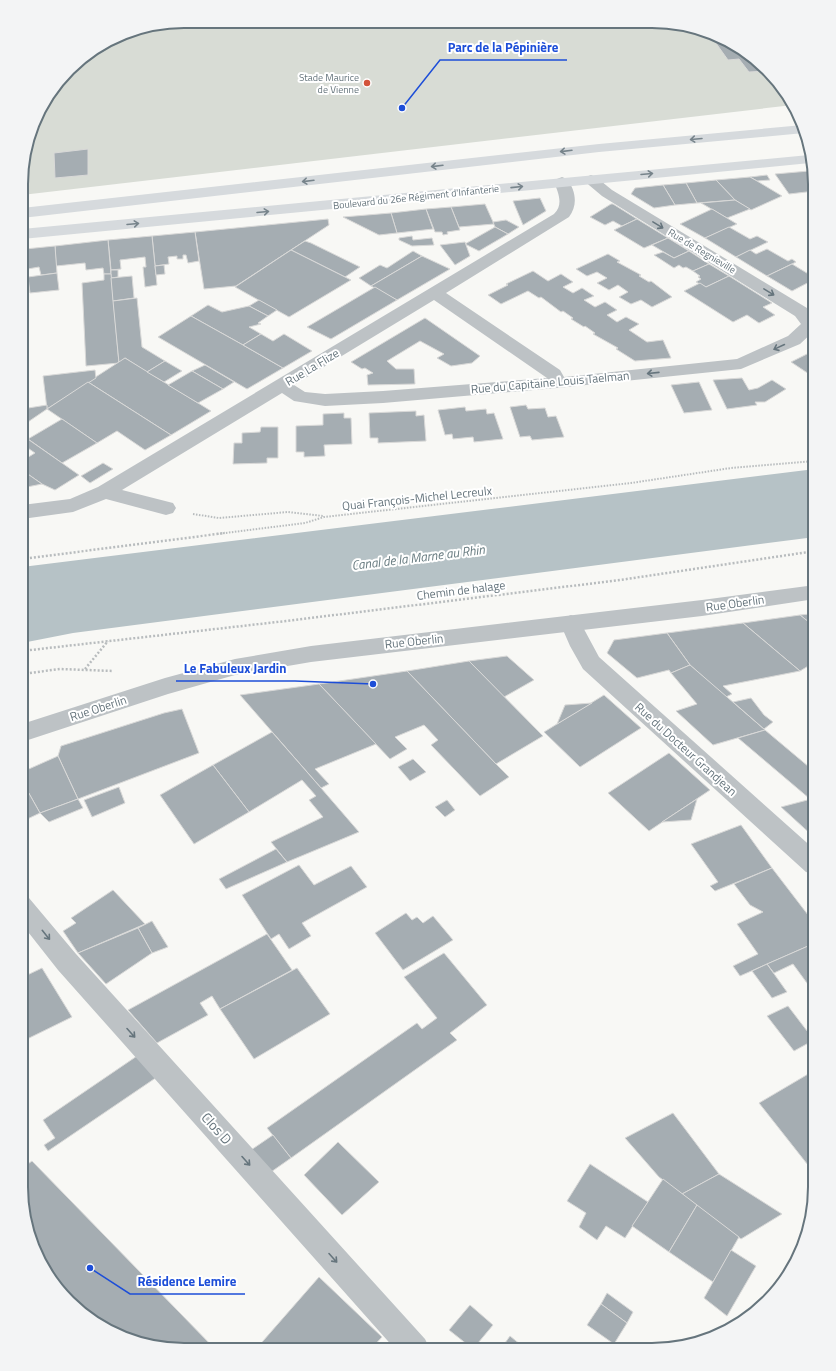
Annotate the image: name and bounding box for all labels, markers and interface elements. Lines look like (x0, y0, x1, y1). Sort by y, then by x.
callout: Parc de la Pépinière (440, 35, 567, 60)
text: Parc de la Pépinière (448, 37, 559, 57)
place label: Stade Maurice de Vienne (299, 70, 359, 97)
marker: Stade Maurice de Vienne (362, 78, 372, 88)
one-way arrow (690, 135, 703, 142)
one-way arrow (560, 147, 573, 155)
one-way arrow (431, 162, 444, 170)
one-way arrow (640, 171, 653, 178)
one-way arrow (302, 177, 315, 185)
street label: Boulevard du 26e Régiment d'Infanterie (332, 181, 500, 213)
one-way arrow (510, 183, 523, 190)
one-way arrow (256, 208, 269, 216)
one-way arrow (126, 220, 139, 228)
one-way arrow (652, 221, 664, 229)
street label: Rue de Regnieville (665, 225, 739, 277)
one-way arrow (763, 289, 775, 297)
street label: Rue La Flize (281, 343, 343, 391)
one-way arrow (773, 344, 785, 351)
street label: Rue du Capitaine Louis Taelman (470, 366, 630, 398)
one-way arrow (647, 369, 660, 376)
street label: Quai François-Michel Lecreulx (341, 481, 493, 515)
water label: Canal de la Marne au Rhin (350, 539, 486, 575)
street label: Chemin de halage (416, 575, 506, 605)
street label: Rue Oberlin (705, 590, 765, 616)
street label: Rue Oberlin (384, 628, 444, 654)
callout: Le Fabuleux Jardin (176, 656, 295, 681)
text: Le Fabuleux Jardin (184, 658, 286, 678)
street label: Rue Oberlin (67, 690, 129, 726)
street label: Rue du Docteur Grandjean (631, 698, 741, 800)
one-way arrow (41, 930, 50, 941)
one-way arrow (127, 1028, 136, 1038)
street label: Clos D (197, 1107, 237, 1149)
one-way arrow (241, 1156, 251, 1166)
one-way arrow (328, 1253, 338, 1263)
callout: Résidence Lemire (130, 1269, 245, 1294)
text: Résidence Lemire (138, 1271, 237, 1291)

